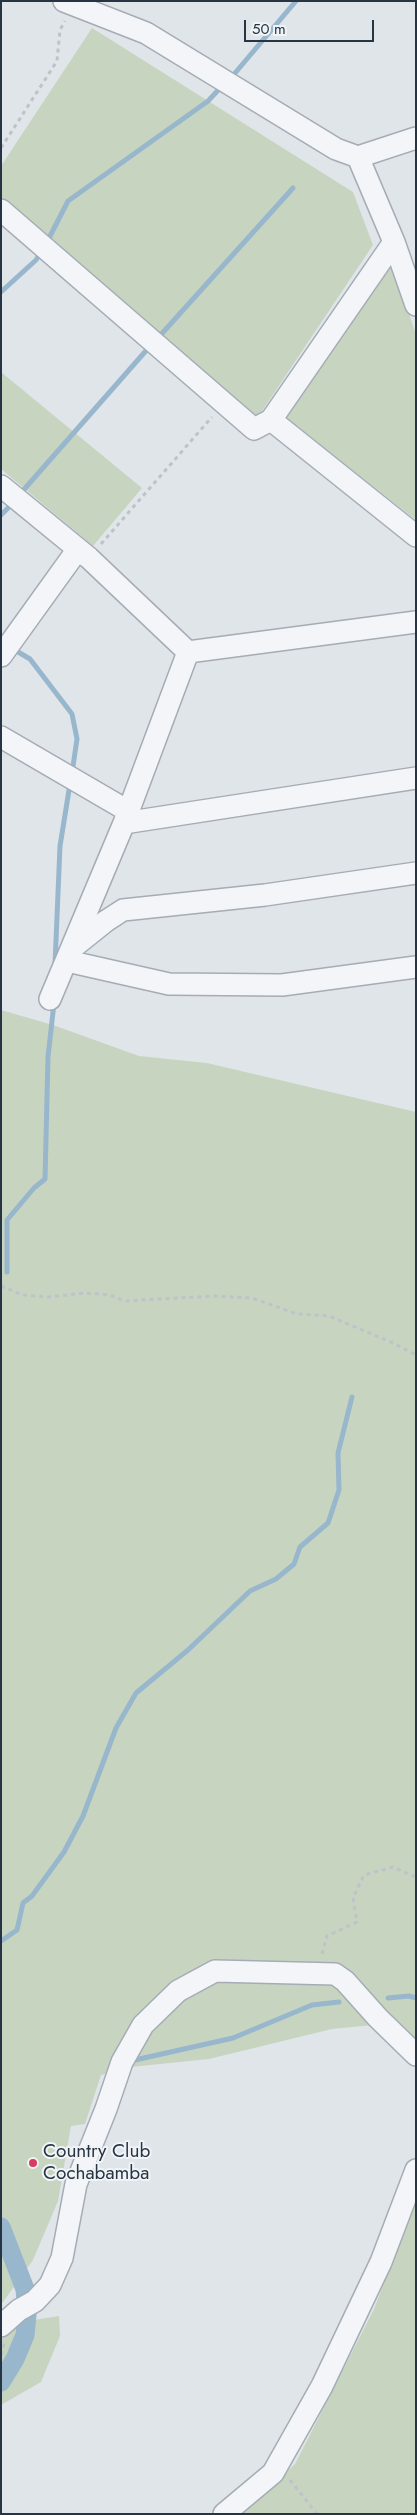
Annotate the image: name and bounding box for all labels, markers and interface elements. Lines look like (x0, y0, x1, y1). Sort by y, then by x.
scale bar (247, 10, 377, 42)
text: 50 m (252, 18, 286, 40)
place label: Country Club Cochabamba (43, 2141, 150, 2185)
marker: Country Club Cochabamba (27, 2157, 39, 2169)

